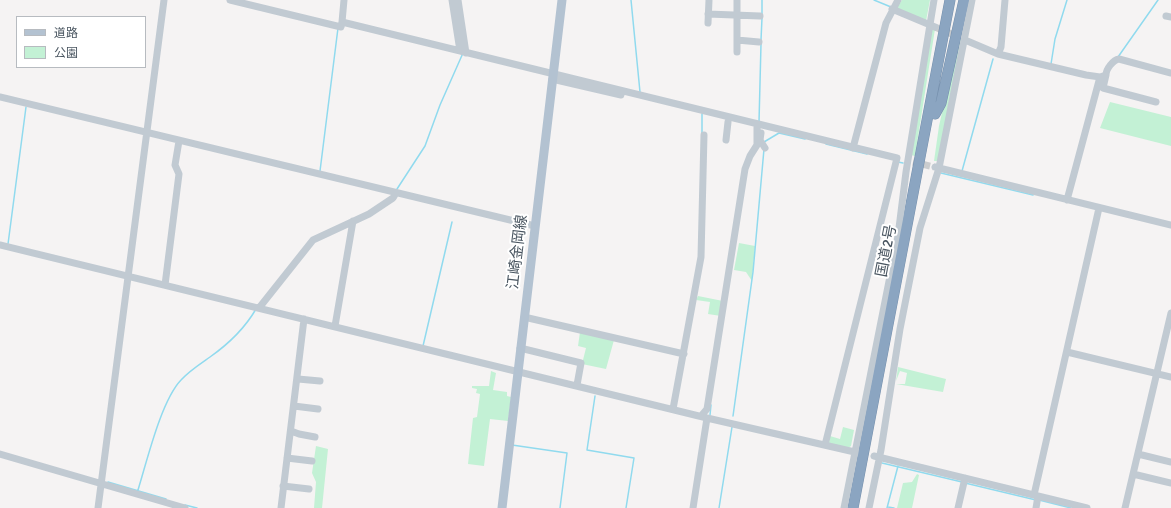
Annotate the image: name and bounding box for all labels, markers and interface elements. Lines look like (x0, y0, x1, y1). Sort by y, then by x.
legend (16, 16, 146, 68)
text: 道路 (54, 26, 78, 41)
text: 公園 (54, 46, 78, 61)
street label: 江崎金岡線 (504, 214, 532, 290)
street label: 国道2号 (873, 223, 901, 279)

